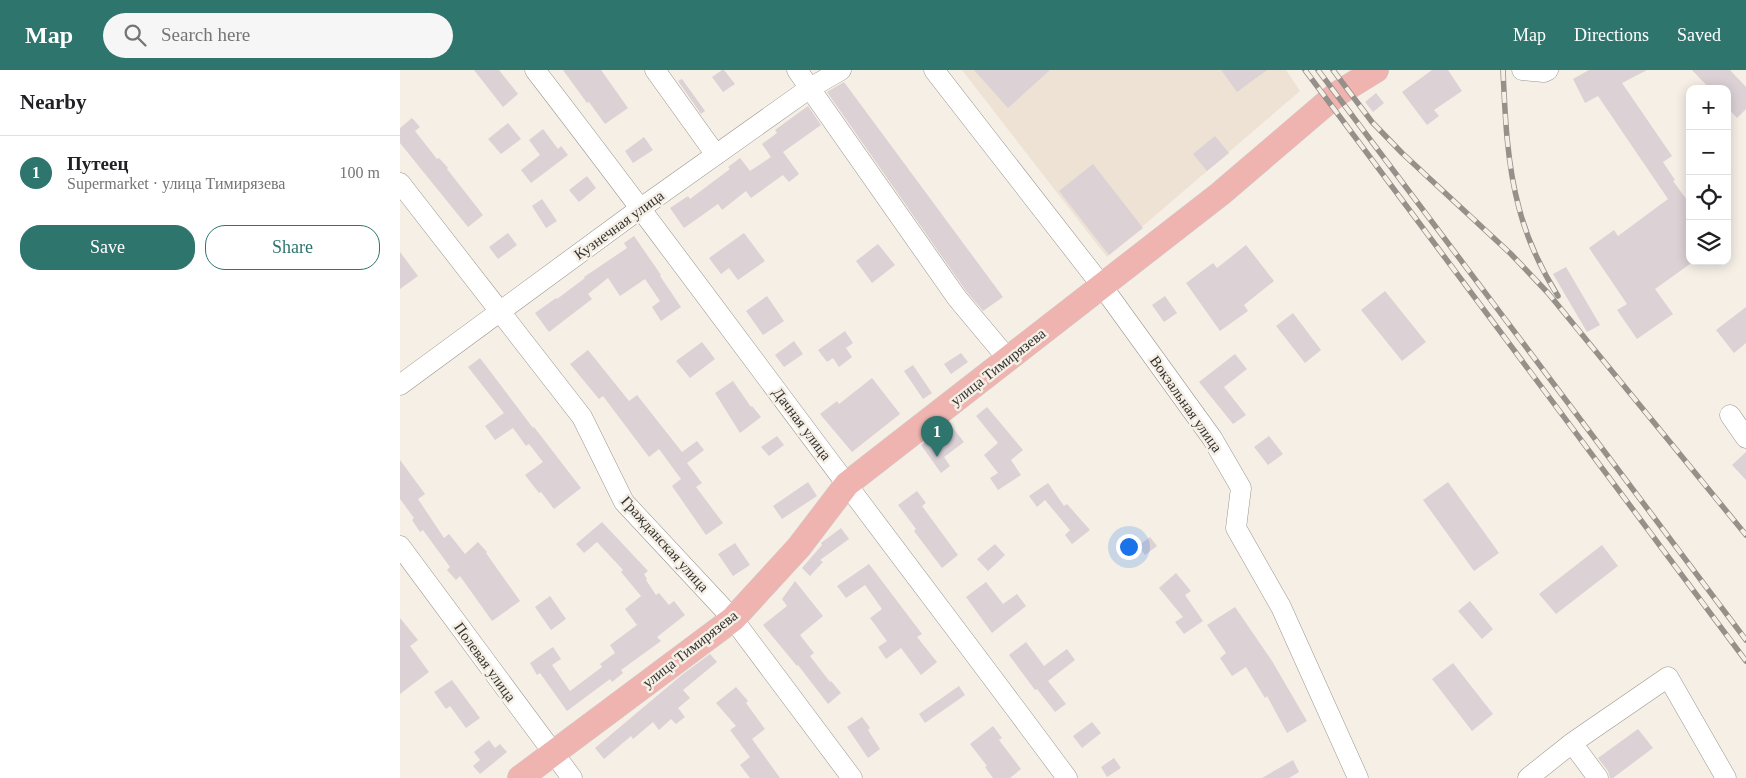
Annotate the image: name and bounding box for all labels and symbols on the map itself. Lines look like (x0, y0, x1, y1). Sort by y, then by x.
street label: Кузнечная улица (571, 187, 667, 263)
street label: улица Тимирязева (948, 325, 1049, 409)
street label: Вокзальная улица (1147, 353, 1225, 456)
street label: Дачная улица (770, 385, 835, 464)
pin: 1 (921, 416, 953, 457)
street label: Гражданская улица (618, 493, 712, 595)
your location (1116, 534, 1142, 560)
street label: улица Тимирязева (640, 607, 741, 691)
street label: Полевая улица (451, 619, 519, 705)

